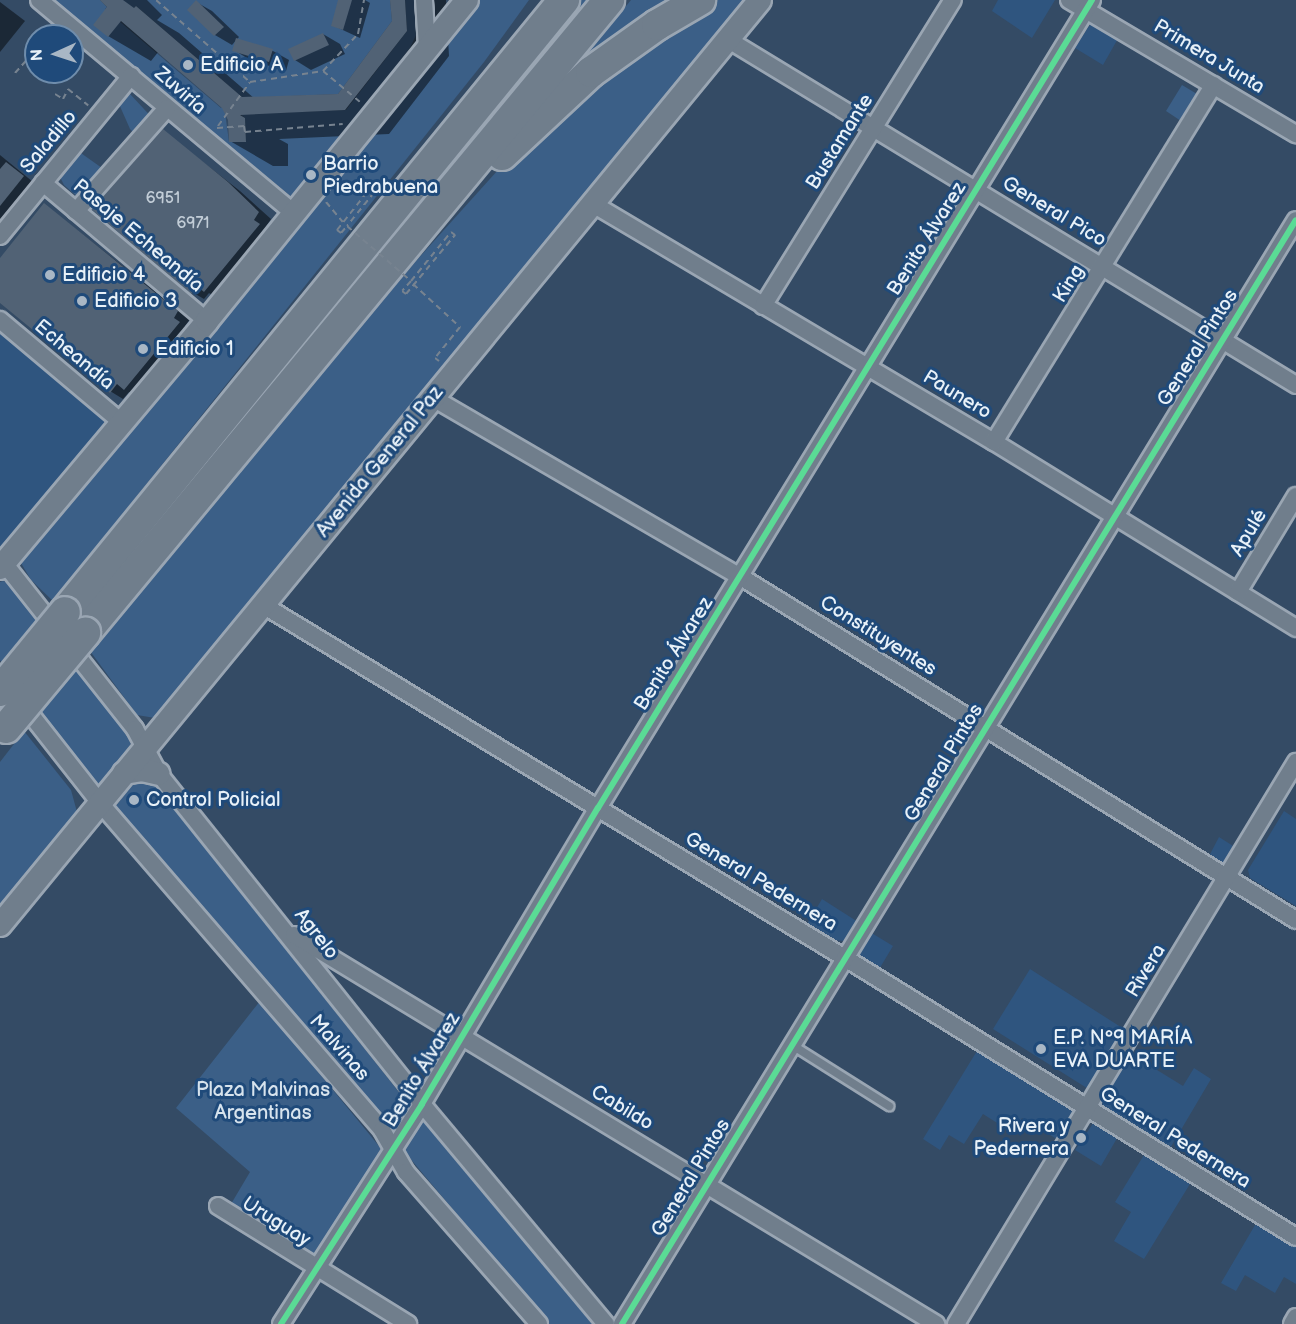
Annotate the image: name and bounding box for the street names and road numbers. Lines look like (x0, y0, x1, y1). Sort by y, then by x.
street label: Primera Junta (1149, 14, 1269, 100)
street label: Zuviría (149, 62, 211, 120)
street label: Bustamante (801, 90, 879, 194)
street label: Saladillo (16, 105, 82, 179)
street label: General Pico (998, 172, 1110, 252)
street label: Pasaje Echeandía (68, 174, 208, 298)
street label: Benito Álvarez (882, 178, 972, 300)
street label: King (1048, 261, 1090, 307)
street label: General Pintos (1152, 285, 1244, 411)
street label: Echeandía (29, 315, 119, 395)
street label: Paunero (918, 365, 996, 425)
street label: Avenida General Paz (312, 381, 448, 543)
street label: Apulé (1226, 505, 1272, 561)
street label: Constituyentes (815, 591, 941, 681)
street label: Benito Álvarez (629, 593, 719, 715)
street label: General Pintos (899, 700, 989, 826)
street label: General Pedernera (680, 827, 842, 937)
street label: Agrelo (289, 904, 343, 964)
street label: Rivera (1121, 940, 1171, 1002)
street label: Benito Álvarez (378, 1008, 466, 1132)
street label: Malvinas (304, 1010, 374, 1086)
street label: Cabildo (586, 1080, 658, 1136)
street label: General Pedernera (1095, 1082, 1255, 1194)
street label: General Pintos (646, 1115, 736, 1241)
street label: Uruguay (237, 1192, 315, 1252)

